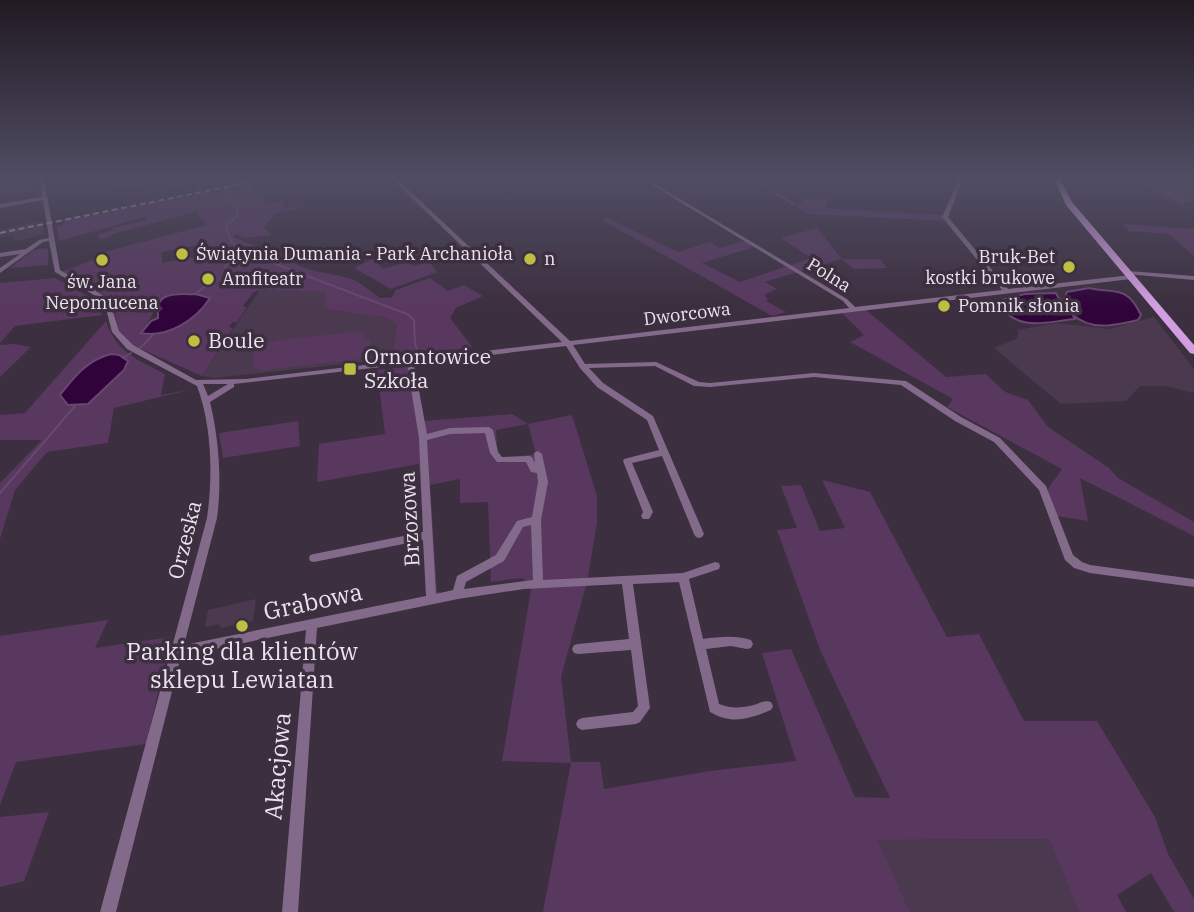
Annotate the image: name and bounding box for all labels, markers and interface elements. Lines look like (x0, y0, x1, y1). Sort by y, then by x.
place label: Świątynia Dumania - Park Archanioła (196, 242, 513, 265)
place label: Bruk-Bet kostki brukowe (925, 245, 1055, 289)
marker: Świątynia Dumania - Park Archanioła (174, 246, 190, 262)
place label: n (544, 247, 556, 270)
marker: n (522, 251, 538, 267)
marker: św. Jana Nepomucena (94, 252, 110, 268)
street label: Polna (803, 252, 856, 297)
marker: Bruk-Bet kostki brukowe (1061, 259, 1077, 275)
place label: Amfiteatr (222, 267, 303, 290)
place label: św. Jana Nepomucena (45, 270, 159, 314)
marker: Amfiteatr (200, 271, 216, 287)
place label: Pomnik słonia (958, 294, 1080, 317)
street label: Dworcowa (642, 297, 732, 330)
marker: Pomnik słonia (936, 298, 952, 314)
place label: Boule (208, 326, 264, 354)
marker: Boule (186, 333, 202, 349)
place label: Ornontowice Szkoła (364, 342, 491, 394)
marker: Ornontowice Szkoła (342, 361, 358, 377)
street label: Brzozowa (393, 471, 425, 567)
street label: Orzeska (161, 498, 207, 582)
street label: Grabowa (260, 575, 365, 627)
marker: Parking dla klientów sklepu Lewiatan (234, 618, 250, 634)
place label: Parking dla klientów sklepu Lewiatan (126, 635, 358, 695)
street label: Akacjowa (256, 711, 298, 821)

